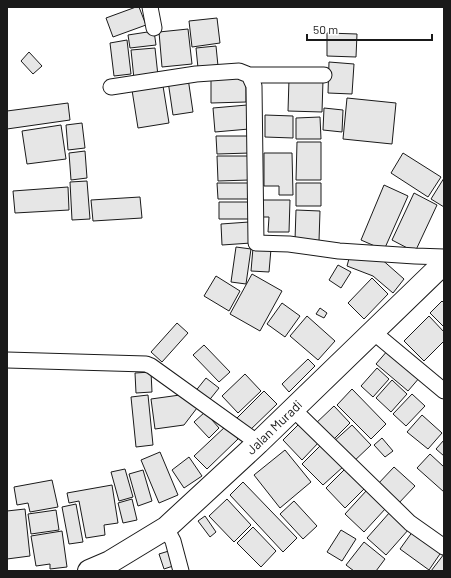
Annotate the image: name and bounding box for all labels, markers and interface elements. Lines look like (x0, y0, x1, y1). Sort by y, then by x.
scale bar (307, 16, 432, 42)
text: 50 m (313, 22, 338, 36)
street label: Jalan Muradi (243, 396, 305, 458)

